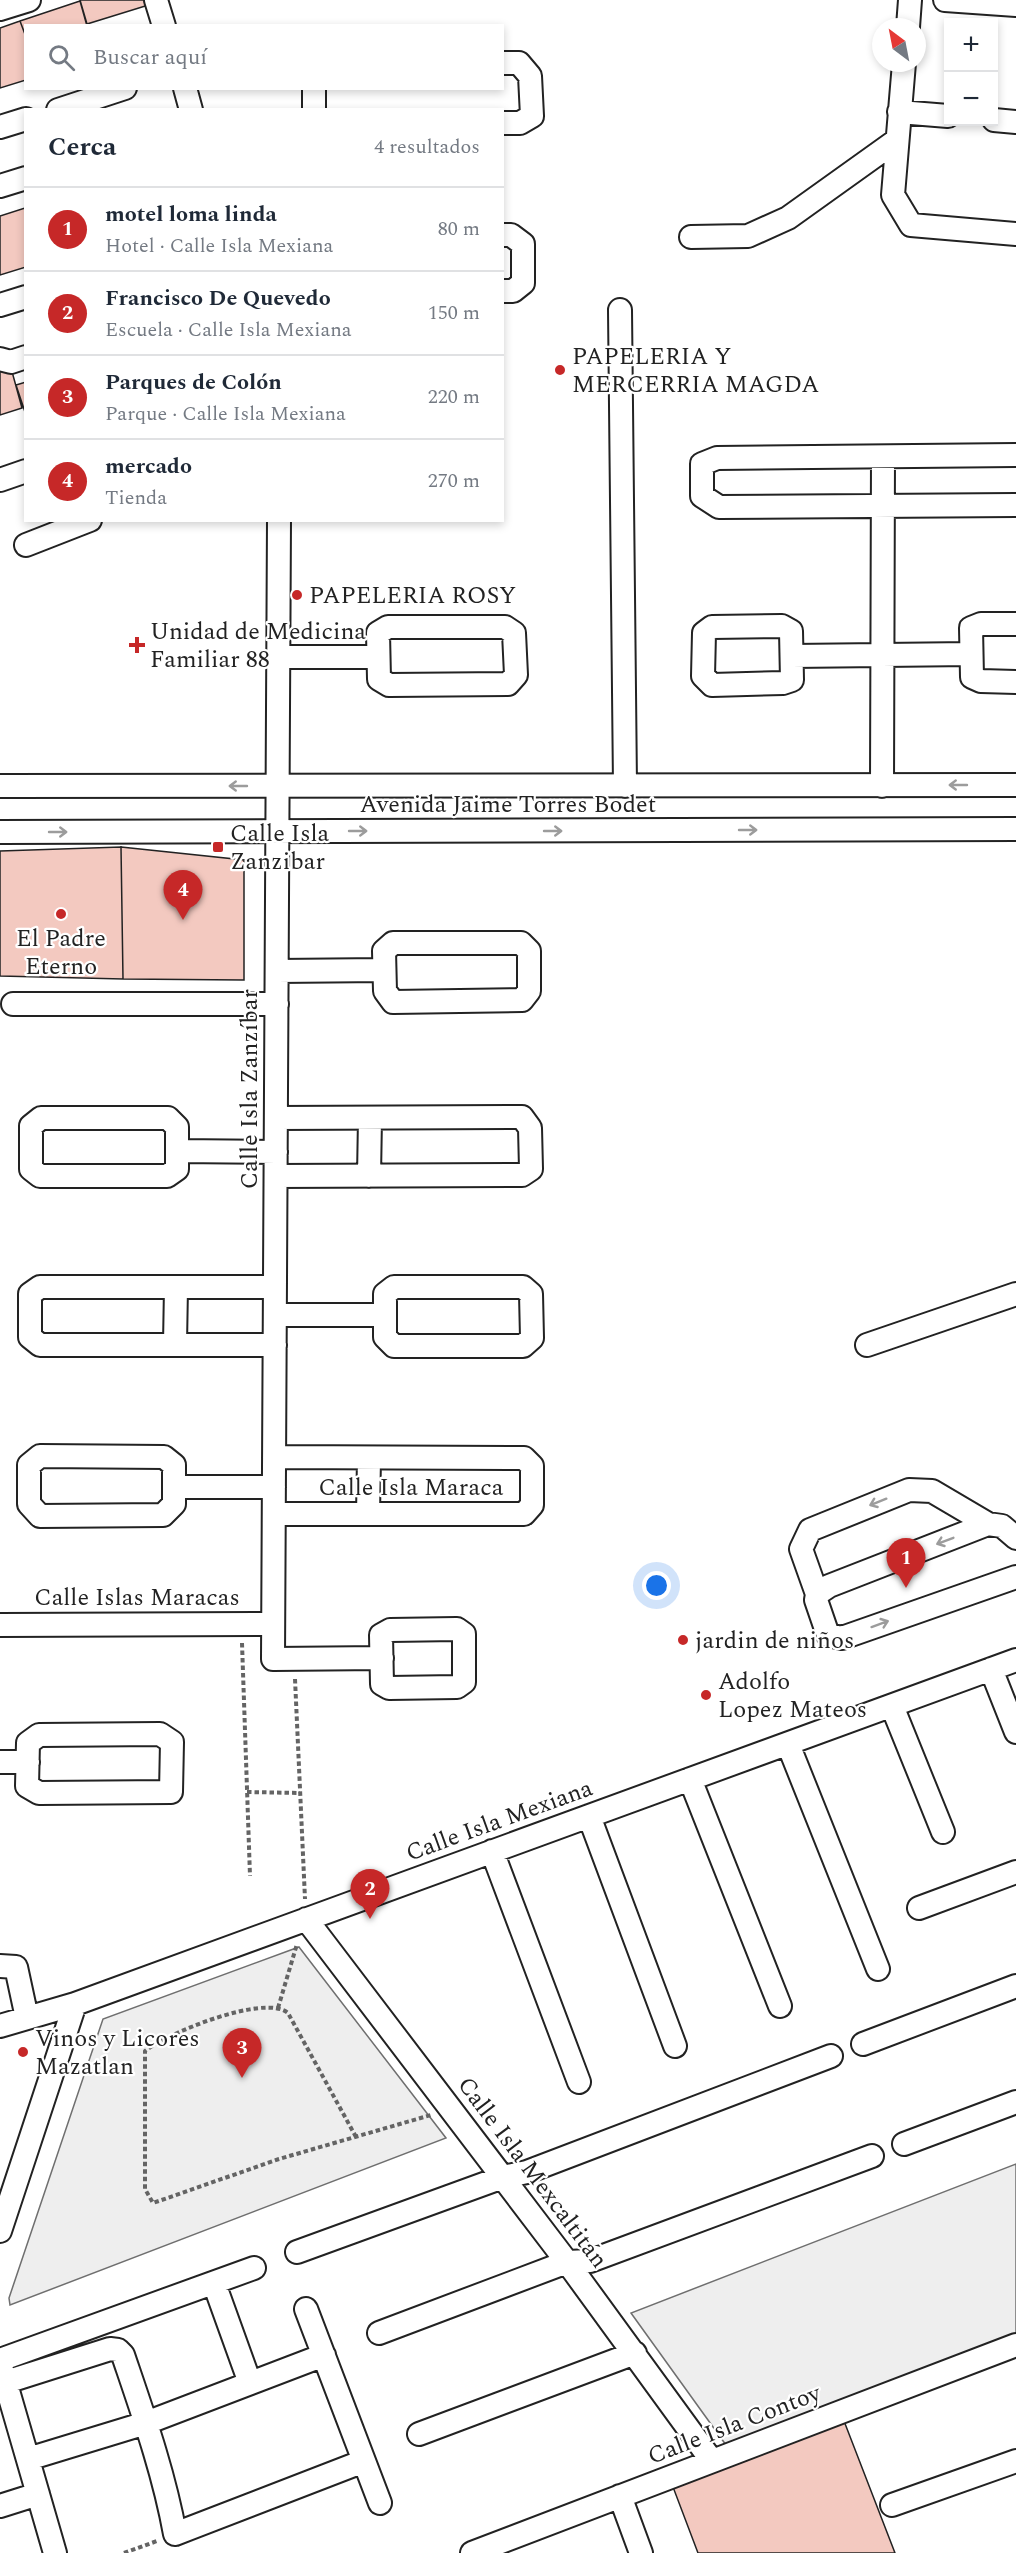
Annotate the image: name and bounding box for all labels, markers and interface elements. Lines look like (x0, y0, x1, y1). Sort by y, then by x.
north arrow (872, 18, 926, 72)
map controls (944, 18, 998, 126)
button: + (944, 18, 998, 72)
search box (24, 24, 504, 90)
icon: search (45, 41, 78, 74)
text: Buscar aquí (93, 41, 207, 74)
button: − (944, 72, 998, 126)
text: Cerca (48, 127, 116, 167)
text: 4 resultados (374, 132, 480, 162)
text: motel loma linda (105, 198, 277, 231)
text: 1 (62, 214, 73, 244)
text: 80 m (438, 214, 480, 244)
text: Hotel · Calle Isla Mexiana (105, 231, 333, 261)
text: Francisco De Quevedo (105, 282, 331, 315)
text: 2 (62, 298, 73, 328)
text: 150 m (428, 298, 480, 328)
text: Escuela · Calle Isla Mexiana (105, 315, 352, 345)
place label: PAPELERIA Y MERCERRIA MAGDA (572, 339, 819, 403)
marker: PAPELERIA Y MERCERRIA MAGDA (553, 363, 567, 377)
text: Parques de Colón (105, 366, 282, 399)
text: 3 (62, 382, 73, 412)
text: 220 m (428, 382, 480, 412)
text: Parque · Calle Isla Mexiana (105, 399, 346, 429)
text: mercado (105, 450, 192, 483)
text: 4 (62, 466, 73, 496)
text: 270 m (428, 466, 480, 496)
text: Tienda (105, 483, 167, 513)
place label: PAPELERIA ROSY (309, 578, 516, 614)
marker: PAPELERIA ROSY (290, 588, 304, 602)
place label: Unidad de Medicina Familiar 88 (150, 614, 366, 678)
marker: Unidad de Medicina Familiar 88 (128, 636, 146, 654)
one-way arrow (948, 779, 968, 791)
one-way arrow (228, 780, 248, 792)
street label: Avenida Jaime Torres Bodet (360, 787, 656, 823)
place label: Calle Isla Zanzibar (230, 816, 330, 880)
one-way arrow (738, 824, 758, 836)
one-way arrow (348, 825, 368, 837)
one-way arrow (543, 825, 563, 837)
one-way arrow (48, 826, 68, 838)
marker: Calle Isla Zanzibar (211, 840, 225, 854)
pin: 4 (164, 870, 202, 920)
marker: El Padre Eterno (54, 907, 68, 921)
place label: El Padre Eterno (16, 921, 106, 985)
street label: Calle Isla Zanzíbar (232, 989, 268, 1189)
street label: Calle Isla Maraca (319, 1470, 504, 1506)
one-way arrow (870, 1497, 888, 1508)
one-way arrow (936, 1536, 954, 1547)
pin: 1 (886, 1538, 926, 1588)
your location (642, 1571, 671, 1600)
street label: Calle Islas Maracas (34, 1580, 240, 1616)
one-way arrow (870, 1618, 889, 1629)
place label: jardin de niños (695, 1623, 854, 1659)
marker: jardin de niños (676, 1633, 690, 1647)
place label: Adolfo Lopez Mateos (718, 1664, 867, 1728)
marker: Adolfo Lopez Mateos (699, 1688, 713, 1702)
street label: Calle Isla Mexiana (401, 1770, 598, 1871)
pin: 2 (350, 1870, 389, 1919)
place label: Vinos y Licores Mazatlan (35, 2021, 200, 2085)
pin: 3 (222, 2028, 262, 2078)
marker: Vinos y Licores Mazatlan (16, 2045, 30, 2059)
street label: Calle Isla Mexcaltitán (448, 2069, 616, 2276)
street label: Calle Isla Contoy (643, 2375, 827, 2474)

